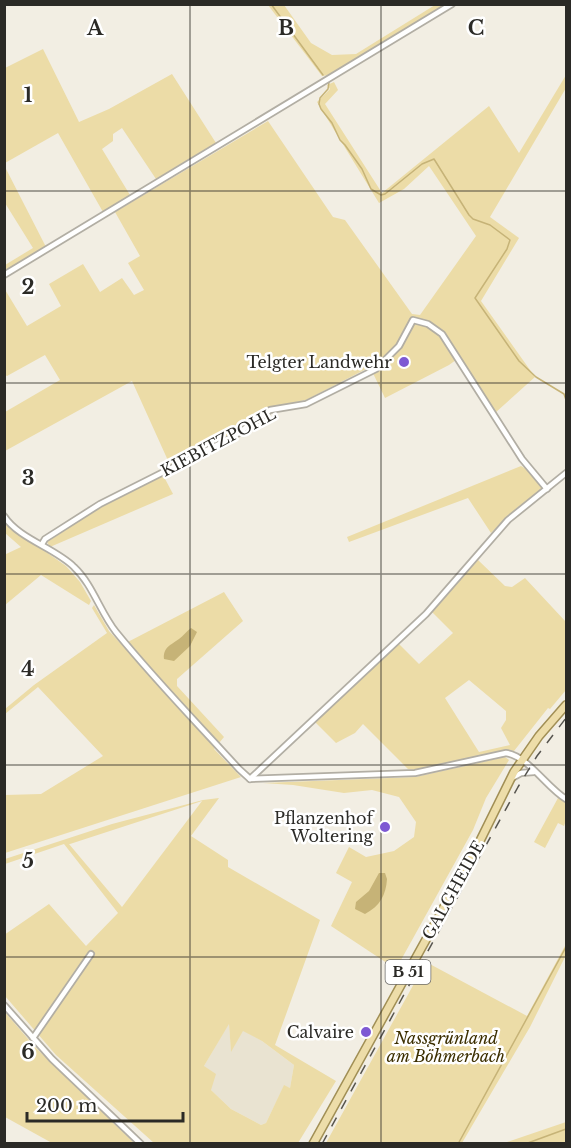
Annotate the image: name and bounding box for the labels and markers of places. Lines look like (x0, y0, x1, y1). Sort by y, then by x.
place label: Telgter Landwehr (246, 352, 392, 372)
marker: Telgter Landwehr (397, 355, 411, 369)
place label: Pflanzenhof Woltering (274, 808, 375, 846)
marker: Pflanzenhof Woltering (378, 820, 392, 834)
place label: Calvaire (287, 1022, 354, 1042)
marker: Calvaire (359, 1025, 373, 1039)

